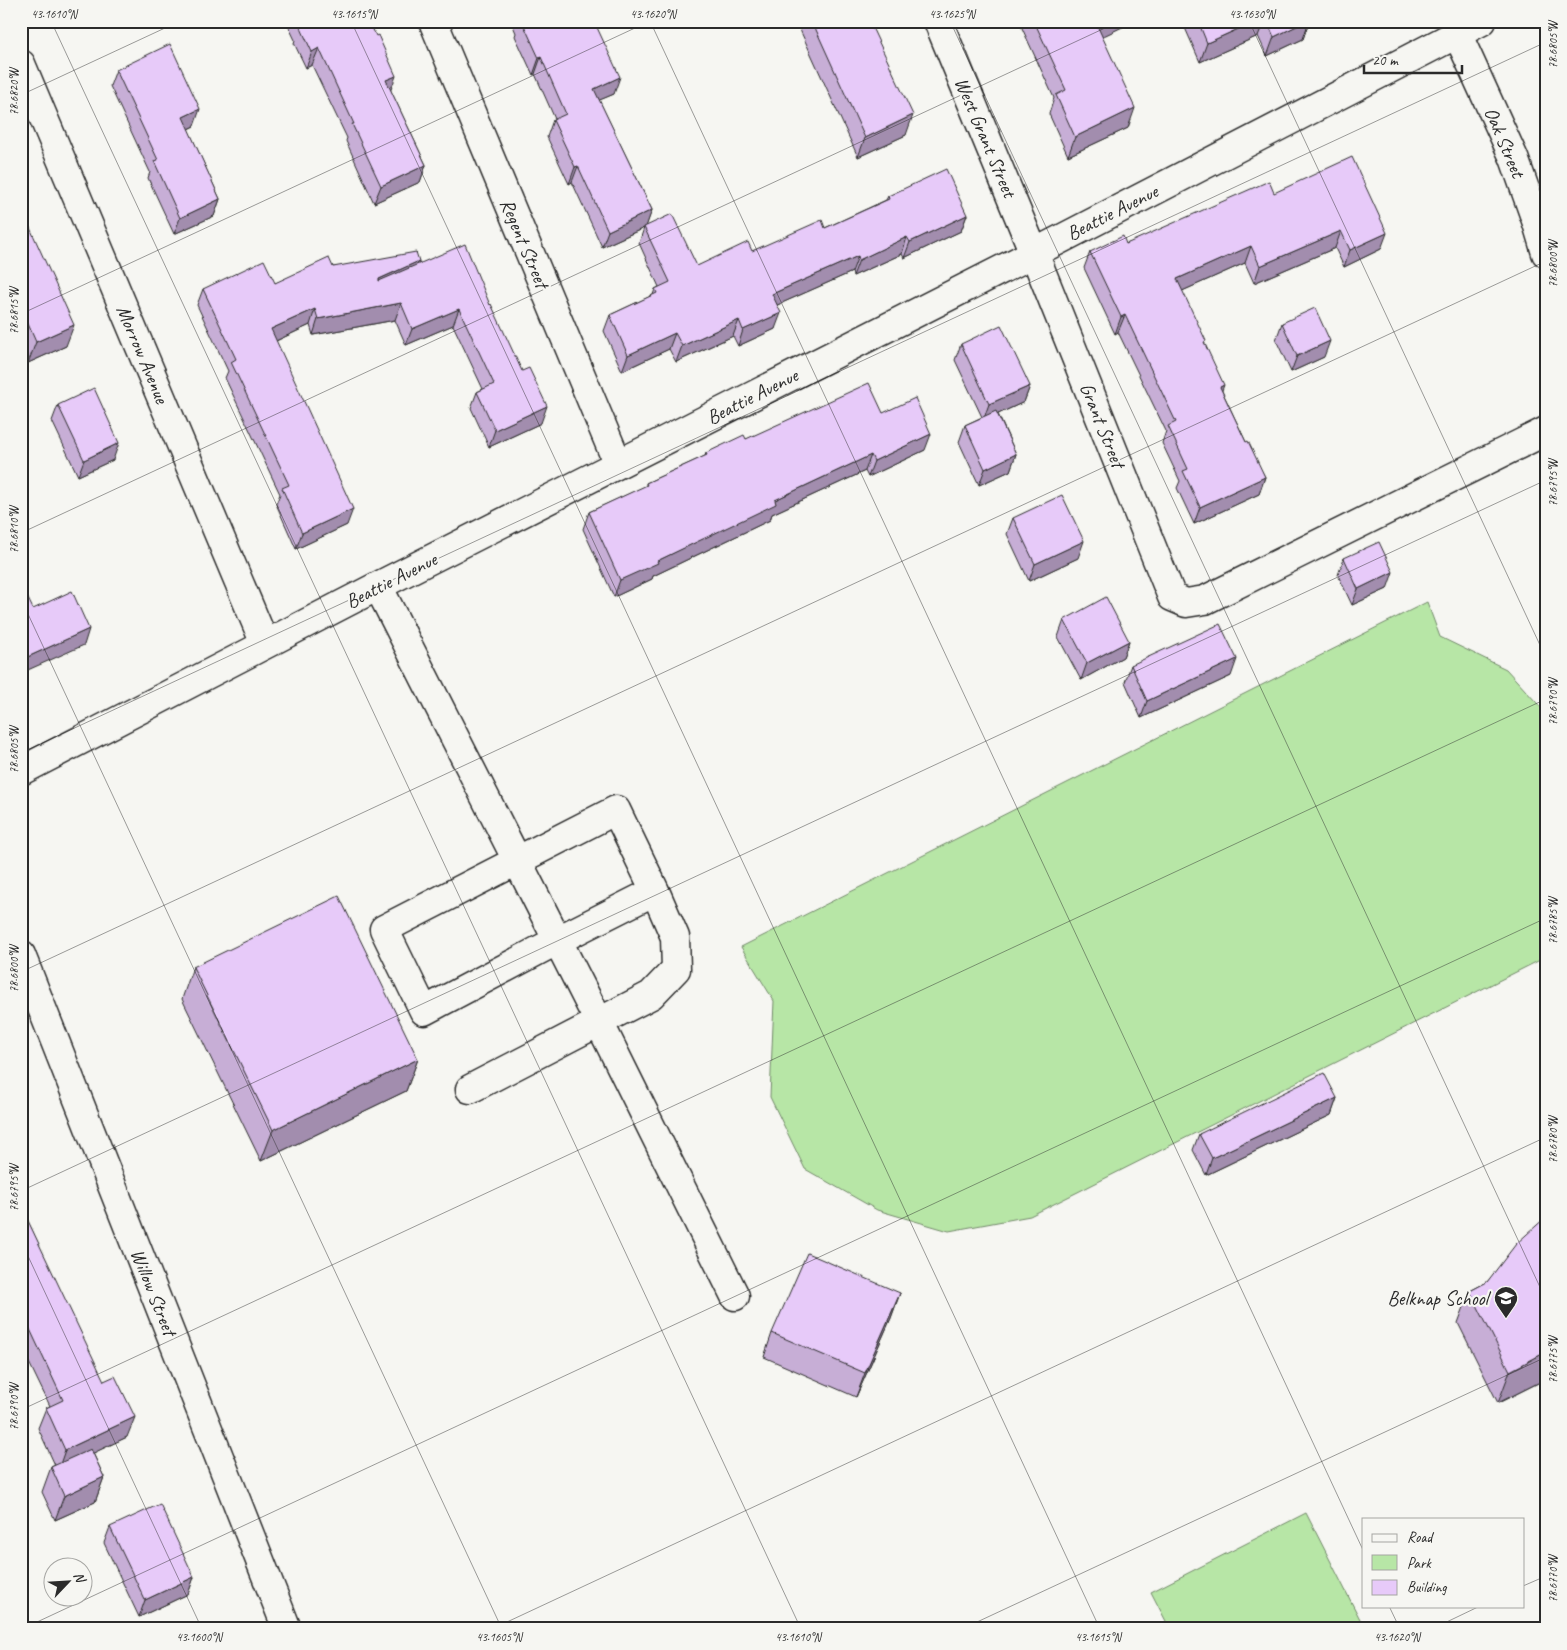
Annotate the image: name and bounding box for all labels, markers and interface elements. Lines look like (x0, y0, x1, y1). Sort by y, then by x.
text: 43.1610°N (31, 6, 78, 22)
text: 43.1615°N (331, 6, 378, 22)
text: 43.1620°N (630, 6, 677, 22)
text: 43.1625°N (929, 6, 976, 22)
text: 43.1630°N (1229, 6, 1276, 22)
text: 78.6805°W (1545, 19, 1561, 68)
scale bar (1364, 42, 1462, 74)
text: 20 m (1372, 51, 1399, 70)
text: 78.6820°W (6, 66, 22, 115)
street label: West Grant Street (949, 73, 1023, 203)
street label: Oak Street (1479, 103, 1531, 183)
street label: Beattie Avenue (1062, 178, 1163, 246)
street label: Regent Street (495, 195, 556, 295)
text: 78.6800°W (1545, 238, 1561, 287)
text: 78.6815°W (6, 285, 22, 334)
street label: Morrow Avenue (111, 301, 175, 408)
street label: Beattie Avenue (702, 362, 803, 430)
street label: Grant Street (1074, 379, 1132, 474)
text: 78.6795°W (1545, 457, 1561, 506)
text: 78.6810°W (6, 504, 22, 553)
street label: Beattie Avenue (341, 546, 442, 614)
text: 78.6790°W (1545, 676, 1561, 725)
text: 78.6805°W (6, 724, 22, 773)
text: 78.6785°W (1545, 895, 1561, 944)
text: 78.6800°W (6, 943, 22, 992)
text: 78.6780°W (1545, 1114, 1561, 1163)
text: 78.6795°W (6, 1162, 22, 1211)
street label: Willow Street (125, 1245, 183, 1342)
school or university icon: Belknap School (1493, 1285, 1519, 1319)
place label: Belknap School (1387, 1286, 1492, 1311)
text: 78.6775°W (1545, 1334, 1561, 1383)
text: 78.6790°W (6, 1381, 22, 1430)
legend (1362, 1518, 1524, 1608)
text: Road (1407, 1528, 1434, 1547)
text: 78.6770°W (1545, 1553, 1561, 1602)
text: Park (1407, 1554, 1432, 1573)
north arrow (42, 1558, 92, 1608)
text: N (70, 1569, 90, 1586)
text: Building (1407, 1578, 1447, 1597)
text: 43.1600°N (176, 1629, 223, 1645)
text: 43.1605°N (476, 1629, 523, 1645)
text: 43.1610°N (775, 1629, 822, 1645)
text: 43.1615°N (1075, 1629, 1122, 1645)
text: 43.1620°N (1374, 1629, 1421, 1645)

